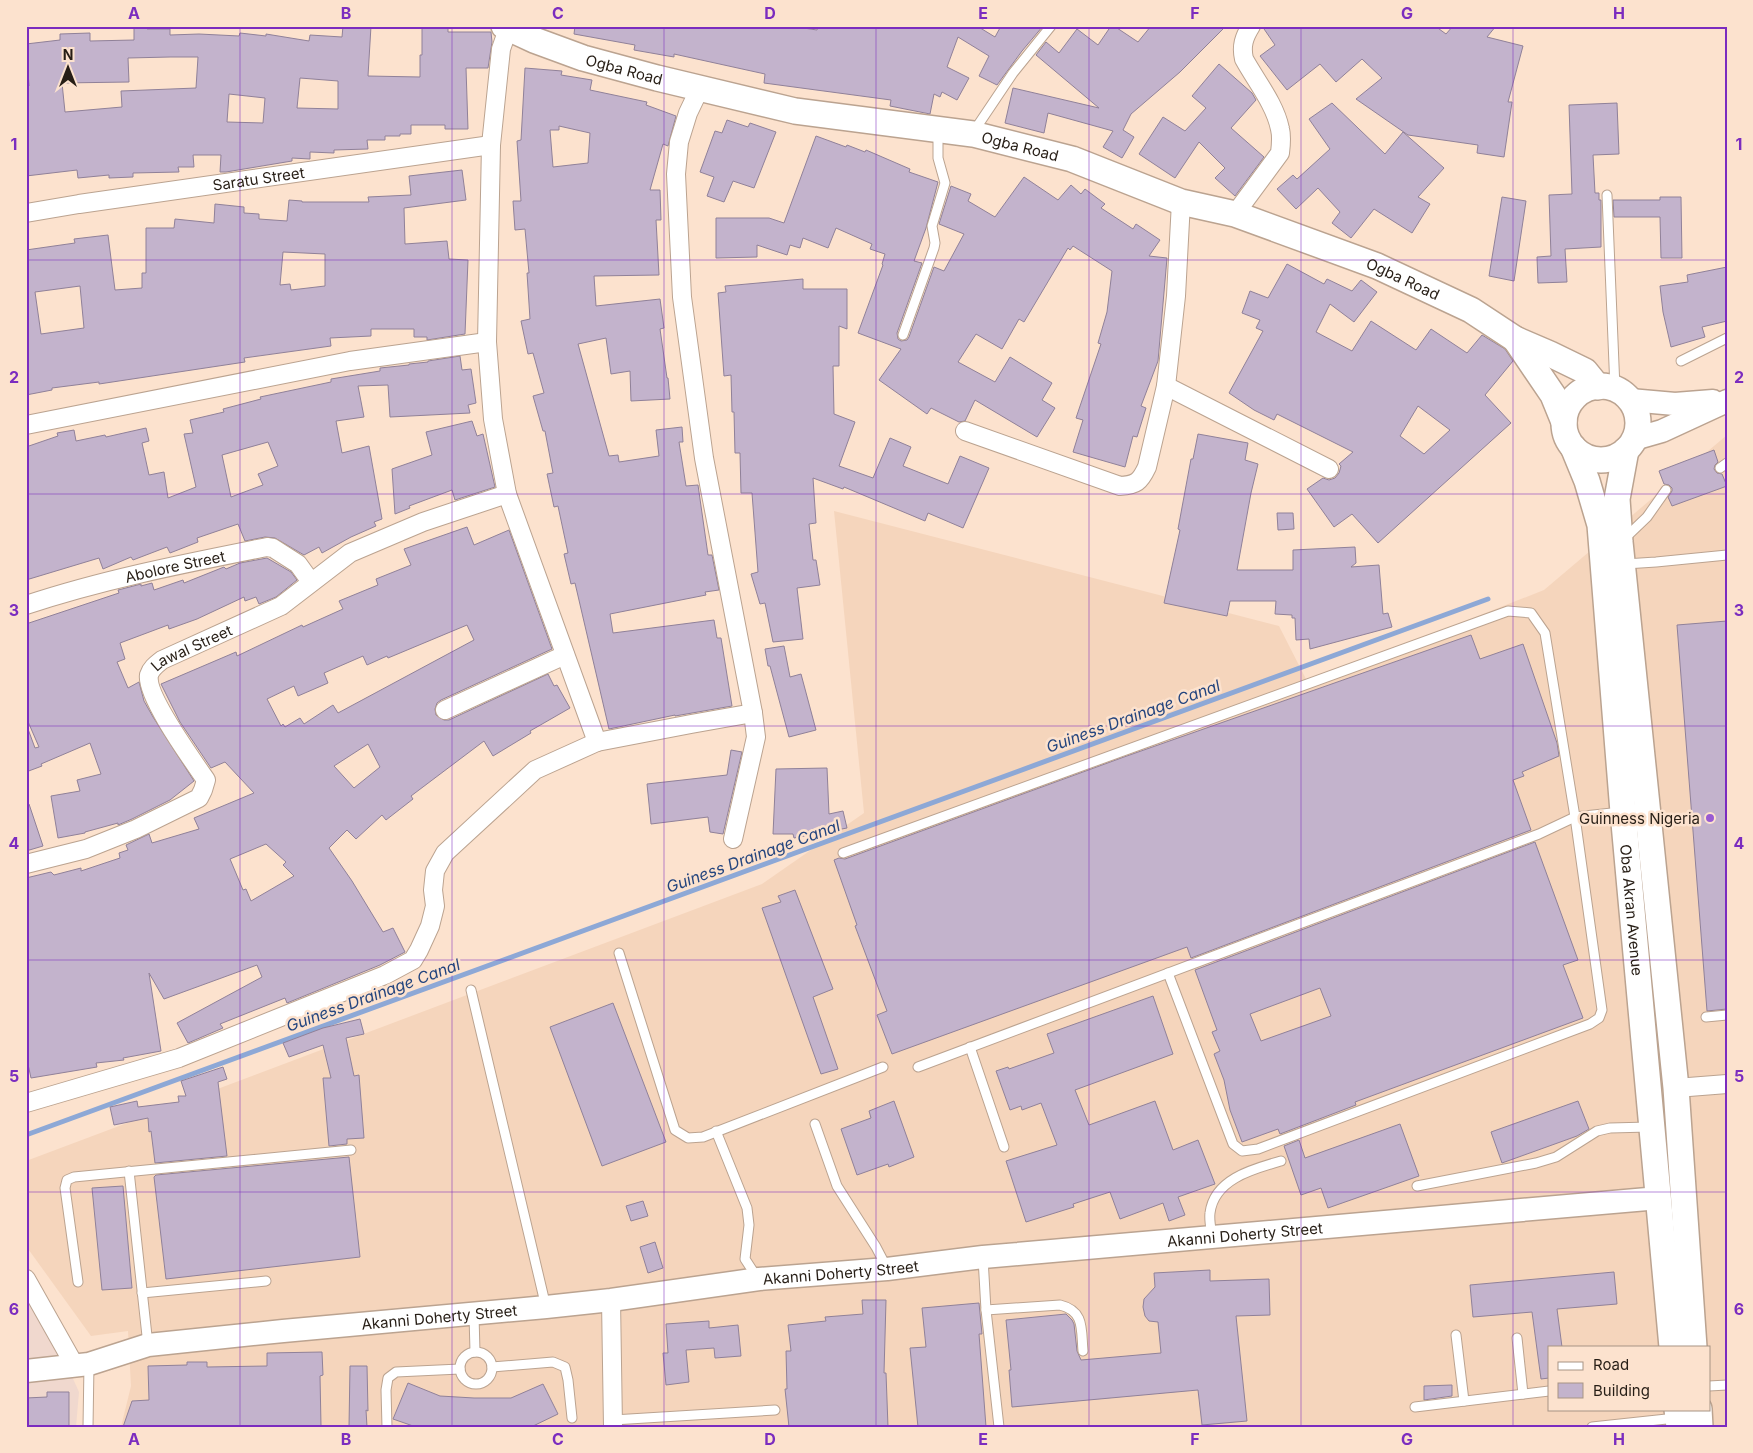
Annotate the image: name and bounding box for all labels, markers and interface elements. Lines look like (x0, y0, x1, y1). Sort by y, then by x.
text: A (128, 3, 140, 23)
text: B (341, 3, 351, 23)
text: C (552, 3, 564, 23)
text: D (764, 3, 776, 23)
text: E (978, 3, 988, 23)
text: F (1190, 3, 1200, 23)
text: G (1401, 3, 1413, 23)
text: H (1613, 3, 1625, 23)
north arrow (42, 42, 92, 92)
text: N (63, 46, 73, 63)
street label: Ogba Road (584, 50, 665, 89)
street label: Ogba Road (980, 127, 1061, 165)
text: 1 (11, 134, 17, 154)
text: 1 (1736, 134, 1742, 154)
street label: Saratu Street (211, 162, 306, 194)
street label: Ogba Road (1364, 253, 1443, 304)
text: 2 (9, 367, 19, 387)
text: 2 (1734, 367, 1744, 387)
street label: Abolore Street (123, 546, 227, 586)
text: 3 (9, 600, 19, 620)
text: 3 (1734, 600, 1744, 620)
street label: Lawal Street (146, 620, 235, 675)
water label: Guiness Drainage Canal (1043, 675, 1223, 757)
place label: Guinness Nigeria (1579, 809, 1700, 828)
marker: Guinness Nigeria (1704, 812, 1716, 824)
water label: Guiness Drainage Canal (663, 815, 843, 897)
text: 4 (9, 833, 20, 853)
text: 4 (1734, 833, 1745, 853)
street label: Oba Akran Avenue (1616, 843, 1647, 977)
water label: Guiness Drainage Canal (283, 954, 463, 1036)
text: 5 (9, 1066, 19, 1086)
text: 5 (1734, 1066, 1744, 1086)
street label: Akanni Doherty Street (1166, 1218, 1324, 1250)
street label: Akanni Doherty Street (762, 1256, 920, 1288)
text: 6 (9, 1299, 19, 1319)
text: 6 (1734, 1299, 1744, 1319)
street label: Akanni Doherty Street (361, 1300, 518, 1333)
legend (1548, 1346, 1710, 1410)
text: Road (1593, 1355, 1629, 1374)
text: Building (1593, 1381, 1650, 1400)
text: A (128, 1429, 140, 1449)
text: B (341, 1429, 351, 1449)
text: C (552, 1429, 564, 1449)
text: D (764, 1429, 776, 1449)
text: E (978, 1429, 988, 1449)
text: F (1190, 1429, 1200, 1449)
text: G (1401, 1429, 1413, 1449)
text: H (1613, 1429, 1625, 1449)

